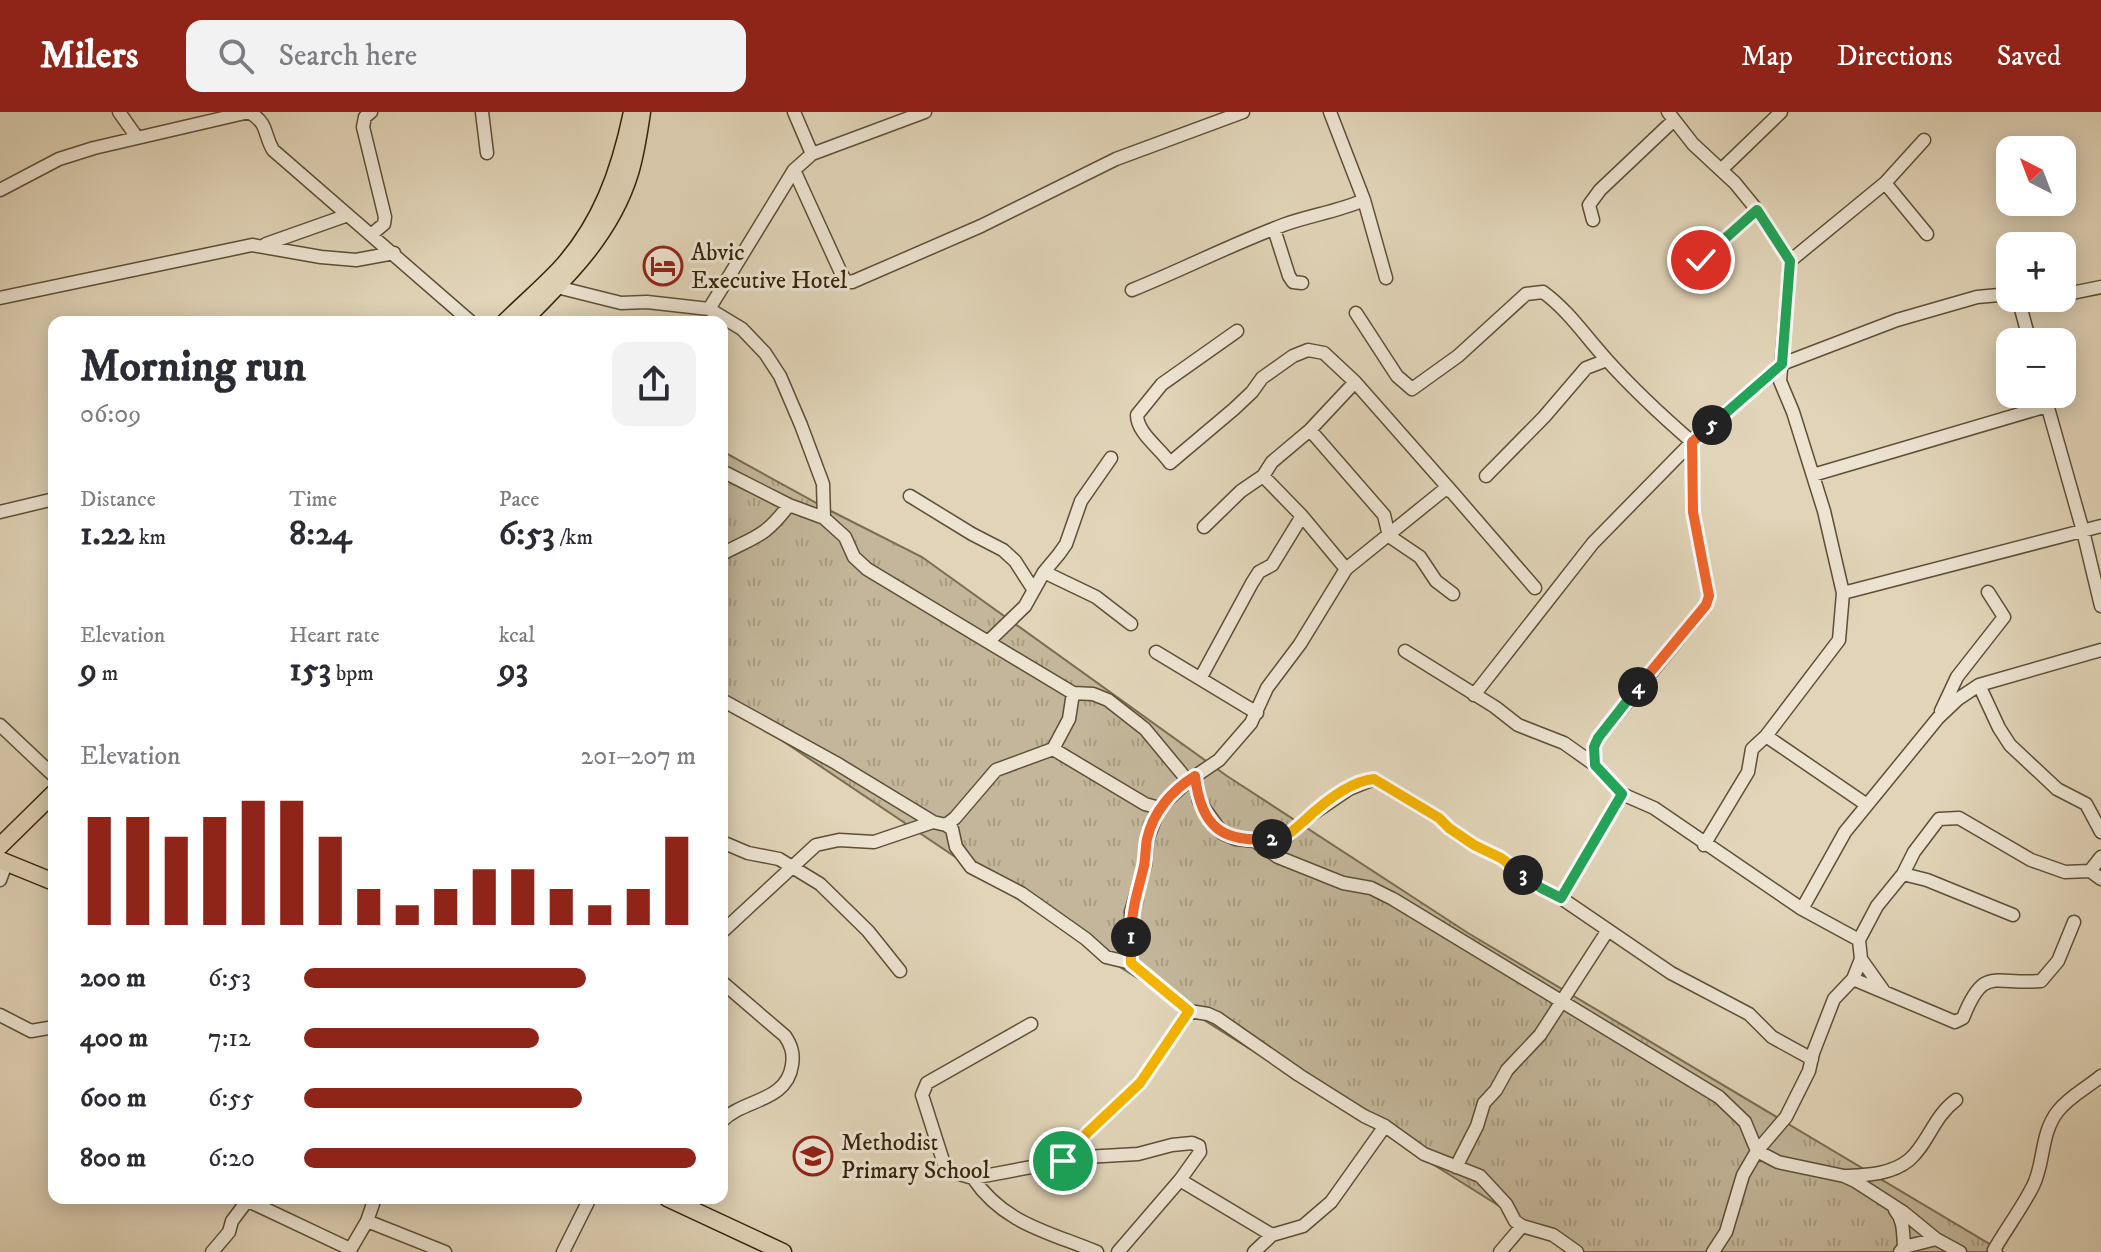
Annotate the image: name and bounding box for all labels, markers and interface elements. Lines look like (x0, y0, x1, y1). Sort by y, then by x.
search box (186, 20, 746, 92)
text: Milers (40, 32, 138, 80)
icon: search (214, 34, 258, 78)
text: Search here (278, 38, 417, 75)
text: Map (1741, 39, 1793, 74)
text: Directions (1837, 39, 1953, 74)
text: Saved (1997, 39, 2061, 74)
north arrow (1996, 136, 2076, 216)
map controls (1996, 136, 2076, 408)
pin (1667, 226, 1735, 294)
button: + (1996, 232, 2076, 312)
place label: Abvic Executive Hotel (691, 238, 848, 296)
icon: check (1679, 238, 1723, 282)
hotel icon: Abvic Executive Hotel (642, 245, 684, 287)
button: − (1996, 328, 2076, 408)
text: Morning run (80, 340, 306, 395)
button: share (612, 342, 696, 426)
text: 06:09 (80, 398, 141, 431)
pin: 5 (1692, 405, 1732, 445)
text: 5 (1707, 411, 1717, 438)
text: Distance (80, 486, 156, 513)
text: Time (289, 486, 337, 513)
text: Pace (499, 486, 539, 513)
text: 1.22 (80, 513, 134, 555)
text: 8:24 (289, 513, 351, 555)
text: 6:53 (499, 513, 555, 555)
text: km (134, 524, 166, 551)
text: /km (555, 524, 593, 551)
text: Elevation (80, 622, 165, 649)
text: Heart rate (289, 622, 380, 649)
text: kcal (499, 622, 535, 649)
text: 9 (80, 649, 97, 691)
text: 153 (289, 649, 331, 691)
text: 93 (499, 649, 528, 691)
text: m (97, 660, 118, 687)
text: bpm (331, 660, 374, 687)
pin: 4 (1618, 667, 1658, 707)
text: 4 (1632, 673, 1644, 700)
text: Elevation (80, 740, 181, 773)
text: 201–207 m (581, 740, 696, 773)
pin: 2 (1252, 819, 1292, 859)
text: 2 (1267, 825, 1277, 852)
pin: 3 (1503, 855, 1543, 895)
text: 3 (1519, 861, 1527, 888)
pin: 1 (1111, 917, 1151, 957)
text: 1 (1127, 923, 1135, 950)
text: 200 m (80, 962, 146, 995)
text: 6:53 (208, 962, 251, 995)
text: 400 m (80, 1022, 148, 1055)
text: 7:12 (208, 1022, 251, 1055)
text: 600 m (80, 1082, 147, 1115)
text: 6:55 (208, 1082, 254, 1115)
pin (1029, 1127, 1097, 1195)
place label: Methodist Primary School (841, 1128, 990, 1186)
school or university icon: Methodist Primary School (792, 1135, 834, 1177)
icon: arrive (1041, 1139, 1085, 1183)
text: 800 m (80, 1142, 146, 1175)
text: 6:20 (208, 1142, 255, 1175)

